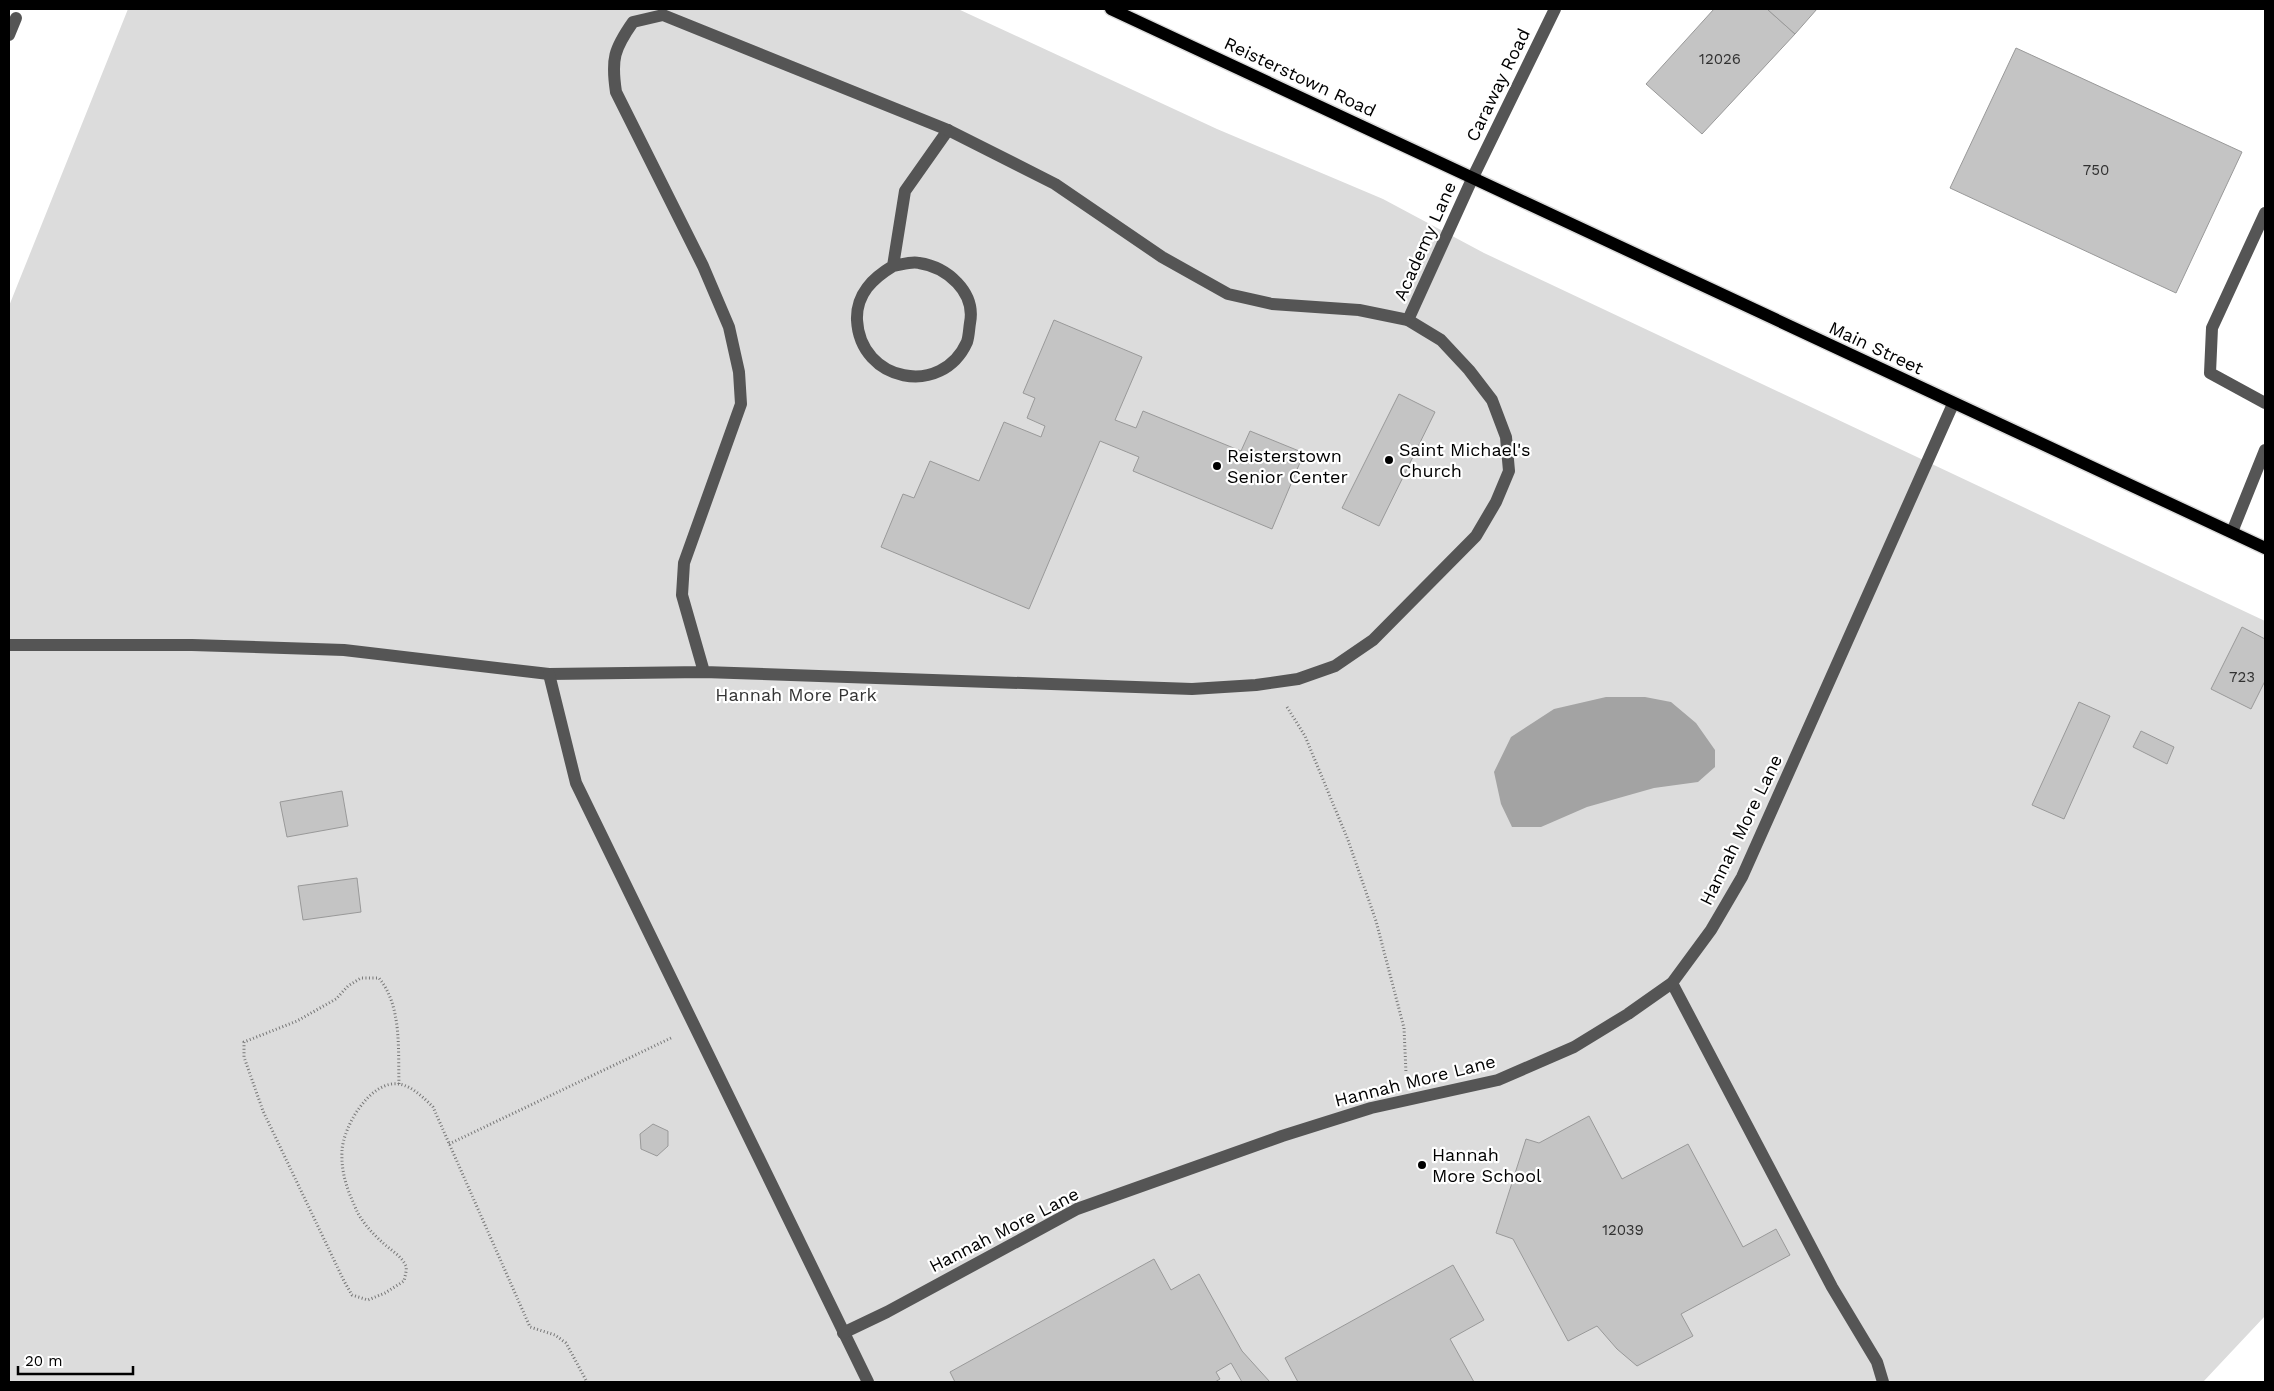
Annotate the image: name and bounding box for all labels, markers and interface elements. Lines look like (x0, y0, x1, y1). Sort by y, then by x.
street label: Caraway Road (1461, 25, 1534, 145)
street label: Reisterstown Road (1221, 32, 1379, 121)
house number: 12026 (1699, 50, 1741, 68)
house number: 750 (2083, 161, 2109, 179)
street label: Academy Lane (1389, 178, 1460, 304)
street label: Main Street (1826, 317, 1927, 379)
place label: Saint Michael's Church (1399, 439, 1531, 481)
place label: Reisterstown Senior Center (1227, 445, 1348, 487)
marker: Saint Michael's Church (1383, 454, 1395, 466)
marker: Reisterstown Senior Center (1211, 460, 1223, 472)
house number: 723 (2229, 668, 2255, 686)
park label: Hannah More Park (715, 684, 877, 705)
street label: Hannah More Lane (1695, 751, 1786, 909)
street label: Hannah More Lane (1332, 1050, 1498, 1111)
place label: Hannah More School (1432, 1144, 1542, 1186)
marker: Hannah More School (1416, 1159, 1428, 1171)
street label: Hannah More Lane (925, 1183, 1082, 1276)
house number: 12039 (1602, 1221, 1644, 1239)
scale bar (18, 1344, 132, 1376)
text: 20 m (25, 1352, 63, 1370)

